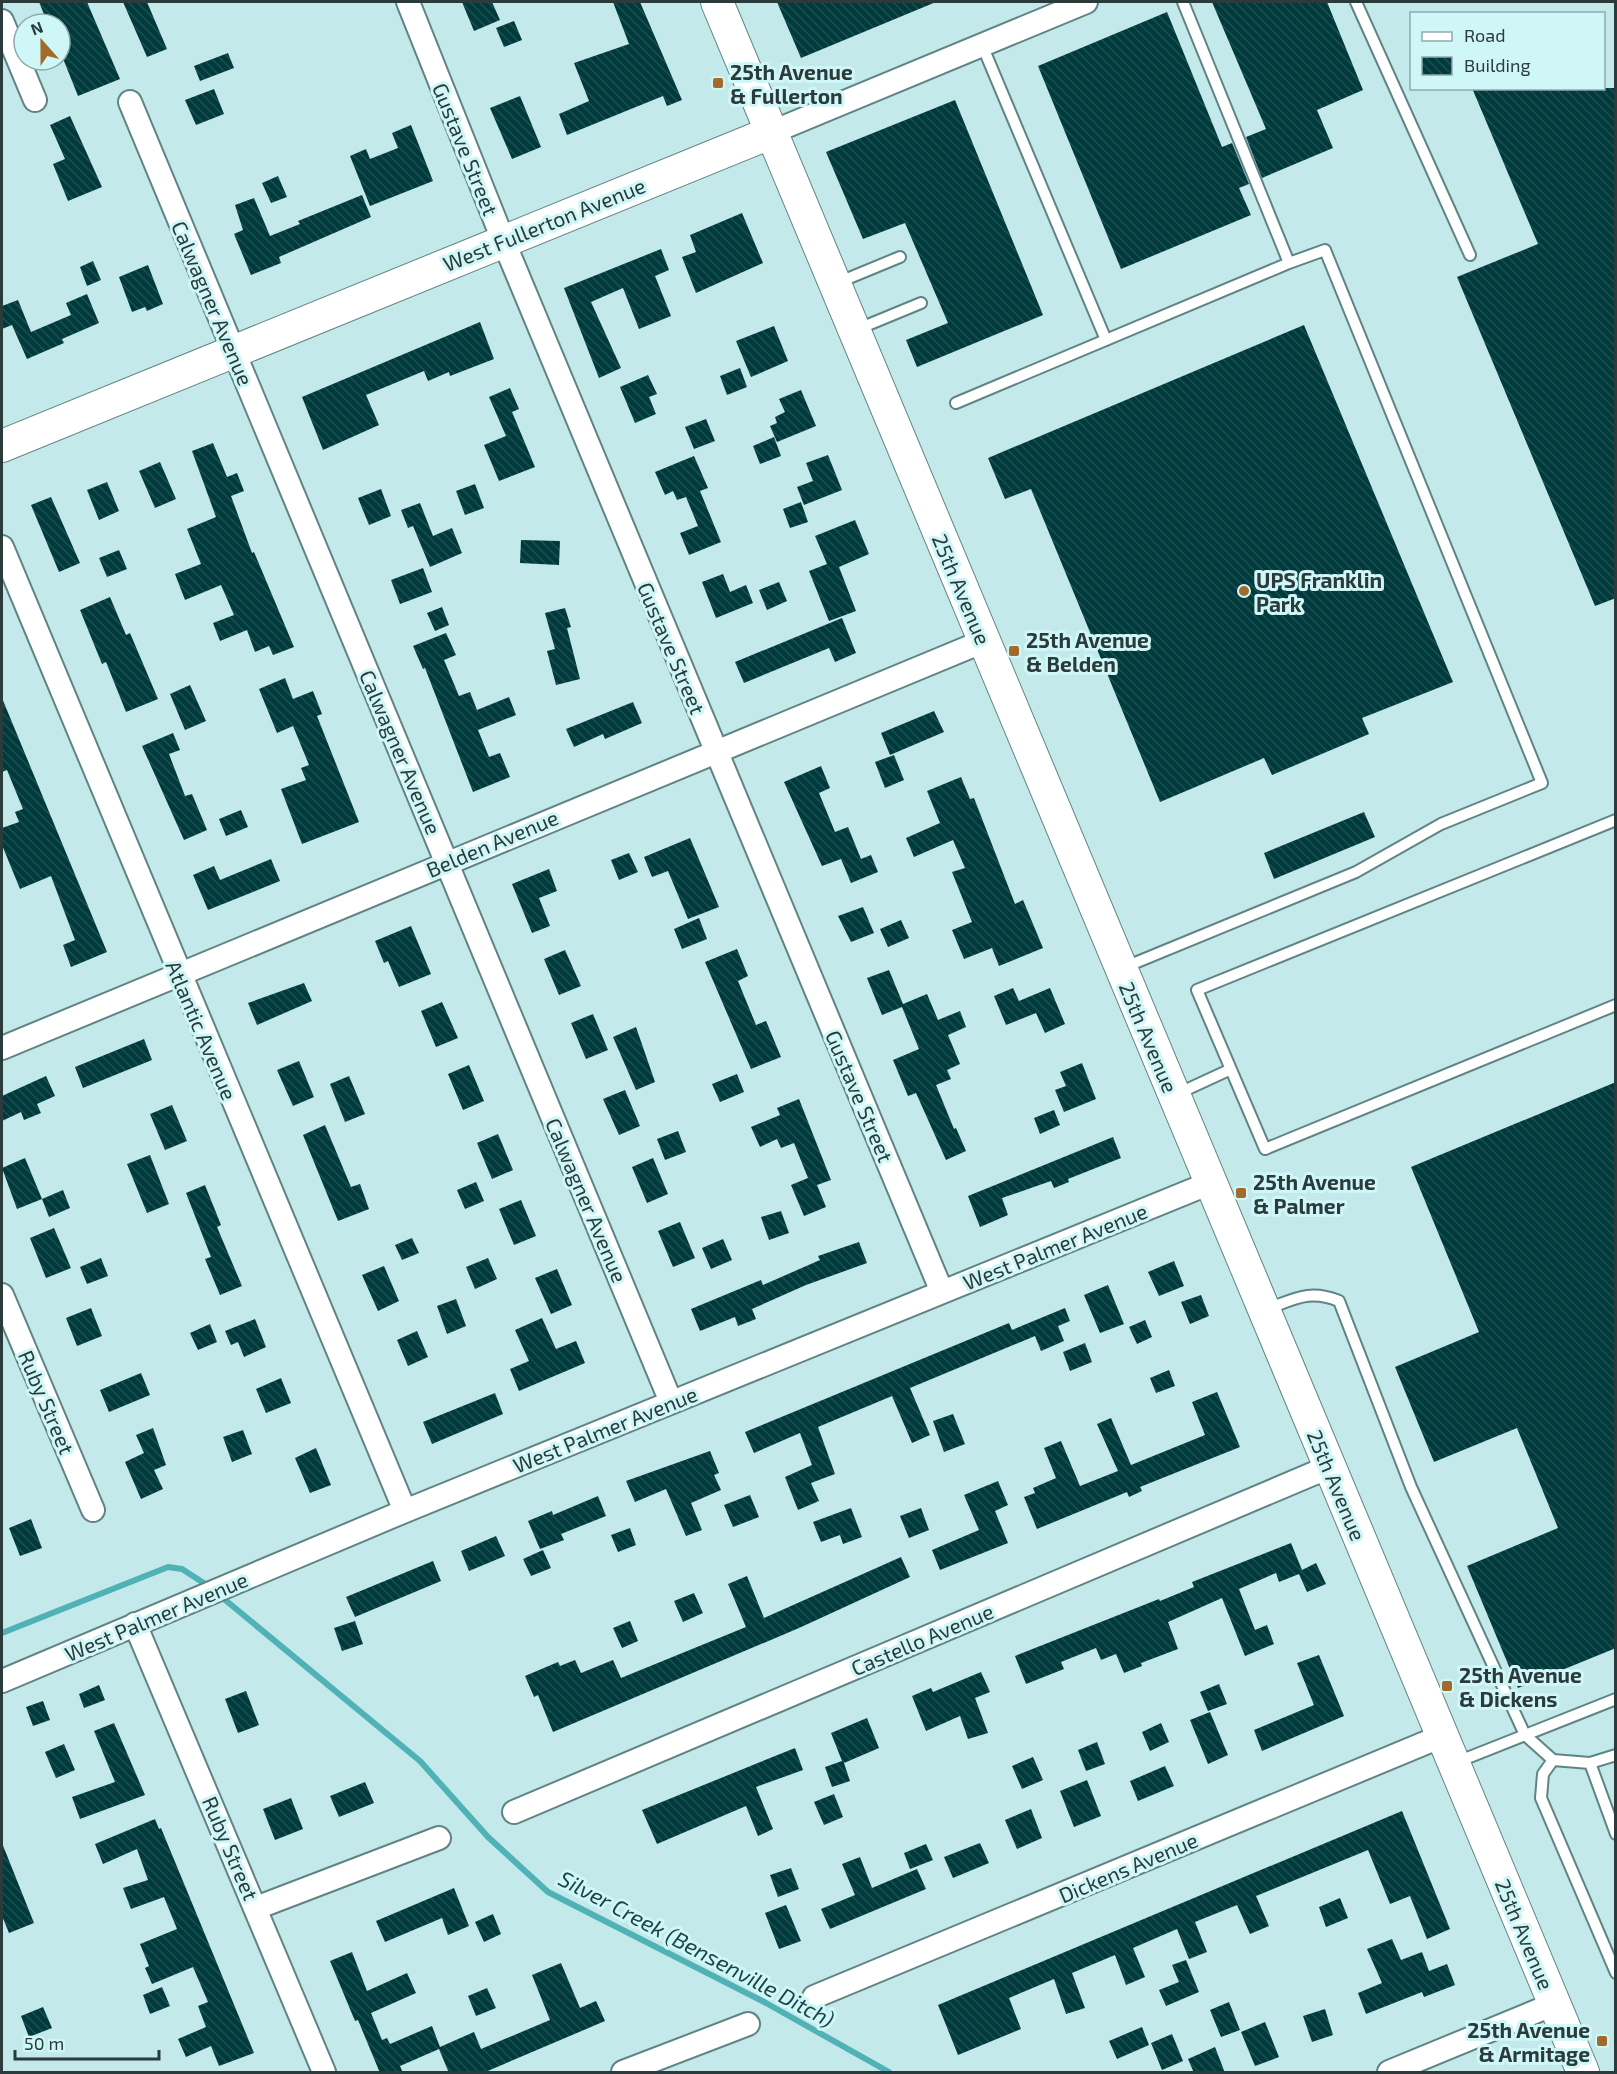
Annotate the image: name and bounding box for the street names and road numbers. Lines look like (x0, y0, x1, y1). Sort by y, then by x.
street label: Gustave Street (428, 79, 504, 219)
street label: West Fullerton Avenue (439, 172, 649, 276)
street label: Calwagner Avenue (167, 217, 259, 389)
street label: 25th Avenue (927, 530, 997, 648)
street label: Gustave Street (633, 578, 711, 718)
street label: Calwagner Avenue (355, 666, 447, 838)
street label: Belden Avenue (422, 804, 562, 882)
street label: Atlantic Avenue (161, 957, 243, 1103)
street label: 25th Avenue (1114, 978, 1184, 1096)
street label: Gustave Street (821, 1026, 899, 1166)
street label: Calwagner Avenue (541, 1114, 633, 1286)
street label: West Palmer Avenue (959, 1198, 1151, 1294)
street label: Ruby Street (14, 1346, 80, 1458)
street label: West Palmer Avenue (509, 1381, 701, 1477)
street label: 25th Avenue (1302, 1426, 1372, 1544)
street label: West Palmer Avenue (61, 1566, 251, 1666)
street label: Castello Avenue (847, 1598, 997, 1680)
street label: Ruby Street (198, 1792, 264, 1904)
street label: Dickens Avenue (1055, 1826, 1201, 1908)
street label: 25th Avenue (1490, 1875, 1560, 1993)

